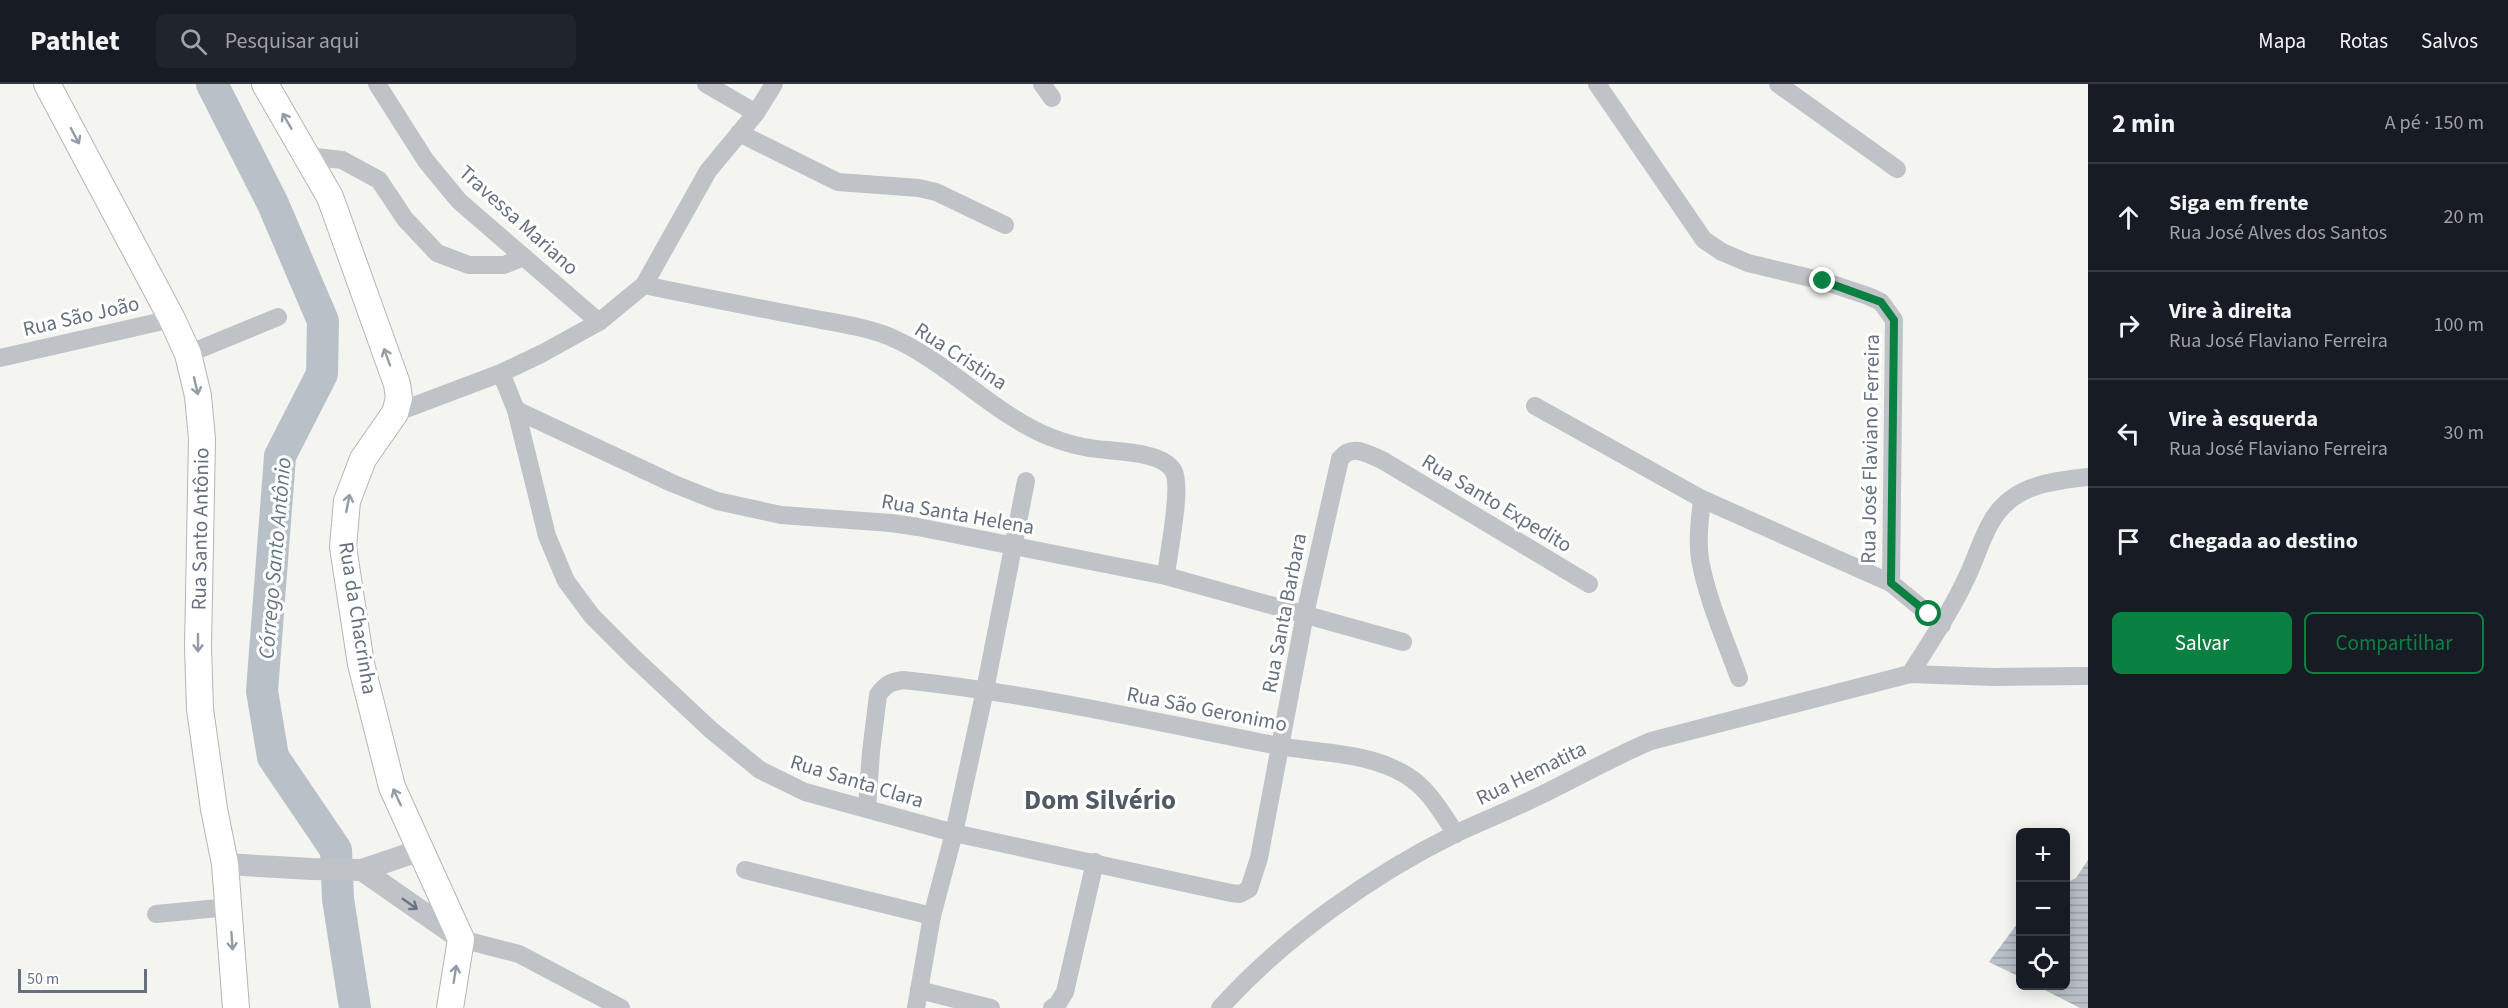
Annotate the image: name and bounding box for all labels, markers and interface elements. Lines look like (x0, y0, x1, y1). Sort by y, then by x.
search box (156, 14, 576, 68)
text: Pathlet (30, 21, 120, 61)
icon: search (177, 25, 210, 58)
text: Pesquisar aqui (225, 25, 359, 57)
text: Mapa (2258, 26, 2306, 56)
text: Rotas (2339, 26, 2388, 56)
text: Salvos (2421, 26, 2478, 56)
text: 2 min (2112, 105, 2175, 142)
text: A pé · 150 m (2385, 109, 2484, 137)
one-way arrow (280, 112, 292, 129)
one-way arrow (69, 126, 81, 144)
street label: Travessa Mariano (453, 158, 585, 282)
text: Siga em frente (2169, 187, 2309, 219)
icon: ahead (2112, 201, 2145, 234)
text: 20 m (2444, 203, 2484, 231)
text: Rua José Alves dos Santos (2169, 219, 2387, 247)
route end (1809, 267, 1835, 293)
street label: Rua São João (20, 288, 142, 344)
text: Vire à direita (2169, 295, 2292, 327)
icon: right (2112, 309, 2145, 342)
text: 100 m (2434, 311, 2484, 339)
street label: Rua Cristina (909, 315, 1013, 397)
text: Rua José Flaviano Ferreira (2169, 327, 2388, 355)
street label: Rua José Flaviano Ferreira (1853, 334, 1887, 564)
one-way arrow (381, 348, 392, 367)
one-way arrow (190, 376, 202, 395)
text: Vire à esquerda (2169, 403, 2318, 435)
icon: left (2112, 417, 2145, 450)
text: 30 m (2444, 419, 2484, 447)
text: Rua José Flaviano Ferreira (2169, 435, 2388, 463)
street label: Rua Santo Expedito (1416, 446, 1578, 560)
street label: Rua Santo Antônio (184, 447, 216, 611)
water label: Córrego Santo Antônio (250, 456, 300, 660)
street label: Rua Santa Helena (879, 486, 1037, 542)
one-way arrow (343, 494, 354, 514)
icon: arrive (2112, 525, 2145, 558)
text: Chegada ao destino (2169, 525, 2358, 557)
street label: Rua Santa Barbara (1254, 530, 1314, 696)
street label: Rua da Chacrinha (331, 540, 385, 696)
route start (1915, 600, 1941, 626)
button: Salvar (2112, 612, 2292, 674)
button: Compartilhar (2304, 612, 2484, 674)
one-way arrow (192, 633, 204, 653)
street label: Rua São Geronimo (1124, 679, 1290, 739)
street label: Rua Hematita (1471, 733, 1591, 813)
street label: Rua Santa Clara (787, 746, 927, 816)
district label: Dom Silvério (1024, 781, 1176, 820)
one-way arrow (390, 788, 402, 806)
map controls (2016, 828, 2070, 990)
button: + (2016, 828, 2070, 882)
button: − (2016, 882, 2070, 936)
one-way arrow (401, 898, 417, 910)
one-way arrow (226, 930, 237, 950)
button: locate (2016, 936, 2070, 990)
one-way arrow (450, 964, 461, 984)
scale bar (18, 966, 147, 994)
text: 50 m (27, 968, 59, 990)

